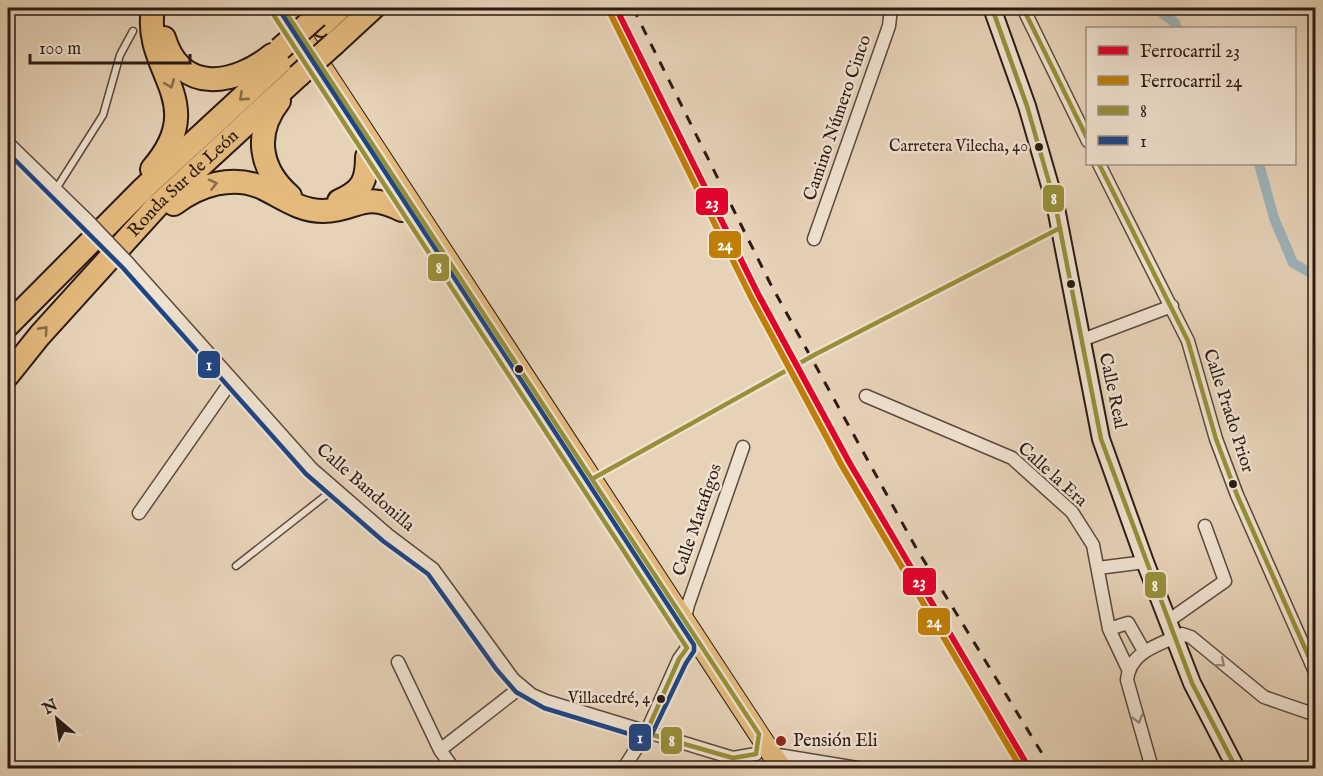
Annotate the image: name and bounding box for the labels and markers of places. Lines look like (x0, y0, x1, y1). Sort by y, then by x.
place label: Carretera Vilecha, 40 (889, 137, 1028, 157)
marker: Carretera Vilecha, 40 (1033, 141, 1045, 153)
unlabelled marker (1065, 278, 1077, 290)
unlabelled marker (513, 363, 525, 375)
unlabelled marker (1227, 478, 1239, 490)
place label: Villacedré, 4 (567, 689, 650, 709)
marker: Villacedré, 4 (655, 693, 667, 705)
place label: Pensión Eli (793, 730, 878, 753)
marker: Pensión Eli (774, 734, 788, 748)

